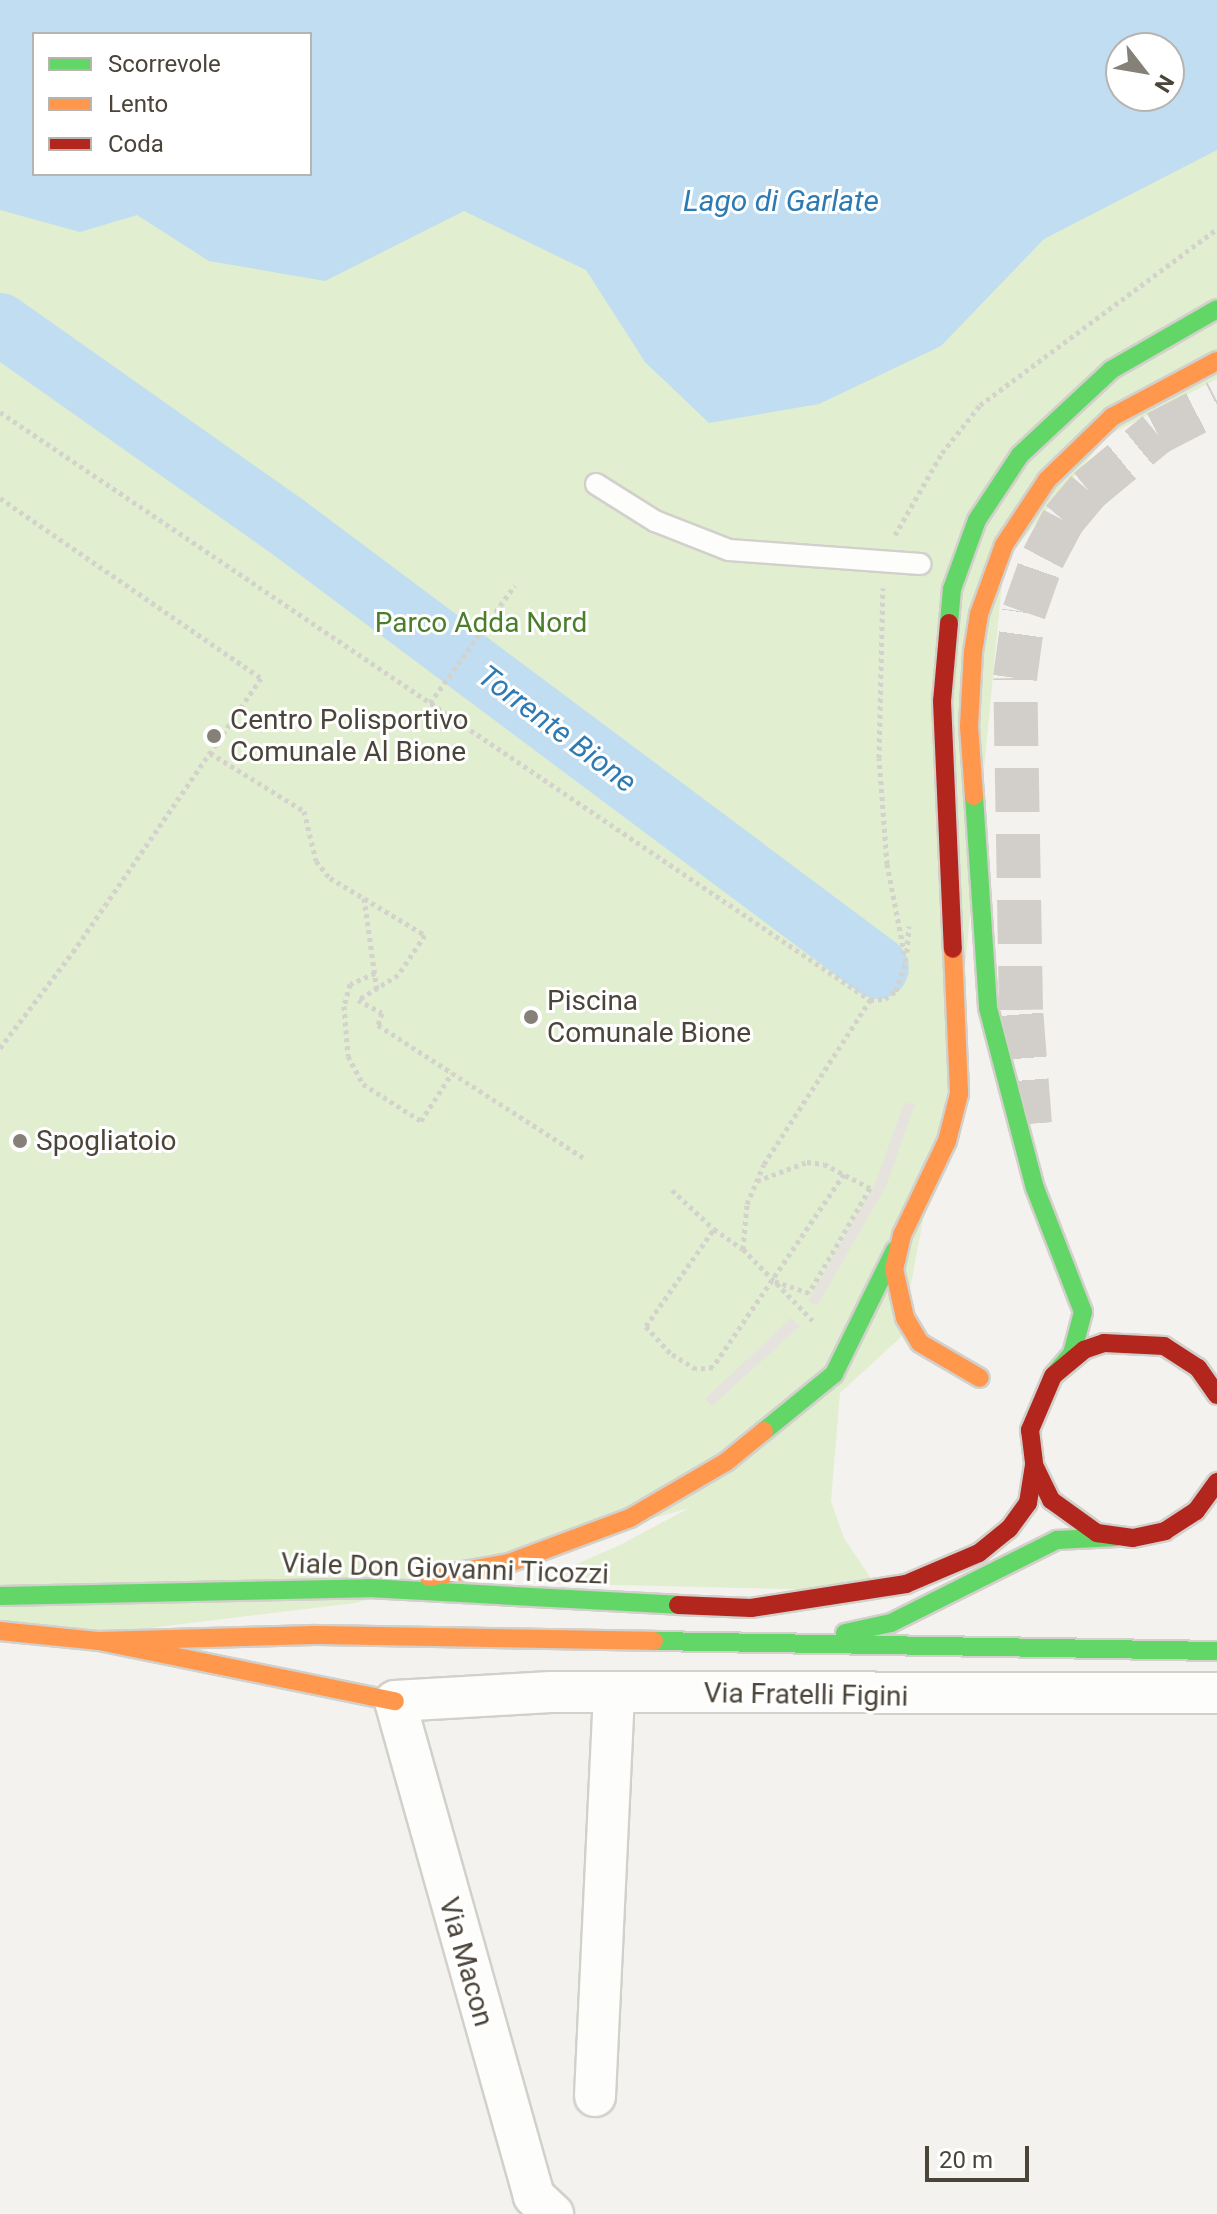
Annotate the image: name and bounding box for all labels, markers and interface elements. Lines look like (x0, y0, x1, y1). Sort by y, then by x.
legend (32, 32, 312, 176)
north arrow (1105, 32, 1185, 112)
text: Scorrevole (108, 50, 221, 78)
text: N (1150, 70, 1179, 97)
text: Lento (108, 90, 168, 118)
text: Coda (108, 130, 164, 158)
water label: Lago di Garlate (683, 183, 879, 219)
park label: Parco Adda Nord (375, 606, 587, 640)
water label: Torrente Bione (471, 658, 643, 800)
place label: Centro Polisportivo Comunale Al Bione (230, 703, 469, 769)
marker: Centro Polisportivo Comunale Al Bione (205, 727, 223, 745)
place label: Piscina Comunale Bione (547, 984, 751, 1050)
marker: Piscina Comunale Bione (522, 1008, 540, 1026)
place label: Spogliatoio (36, 1124, 177, 1158)
marker: Spogliatoio (11, 1132, 29, 1150)
street label: Viale Don Giovanni Ticozzi (280, 1546, 610, 1592)
street label: Via Fratelli Figini (703, 1676, 909, 1714)
street label: Via Macon (432, 1894, 500, 2030)
scale bar (929, 2130, 1033, 2180)
text: 20 m (939, 2146, 993, 2174)

